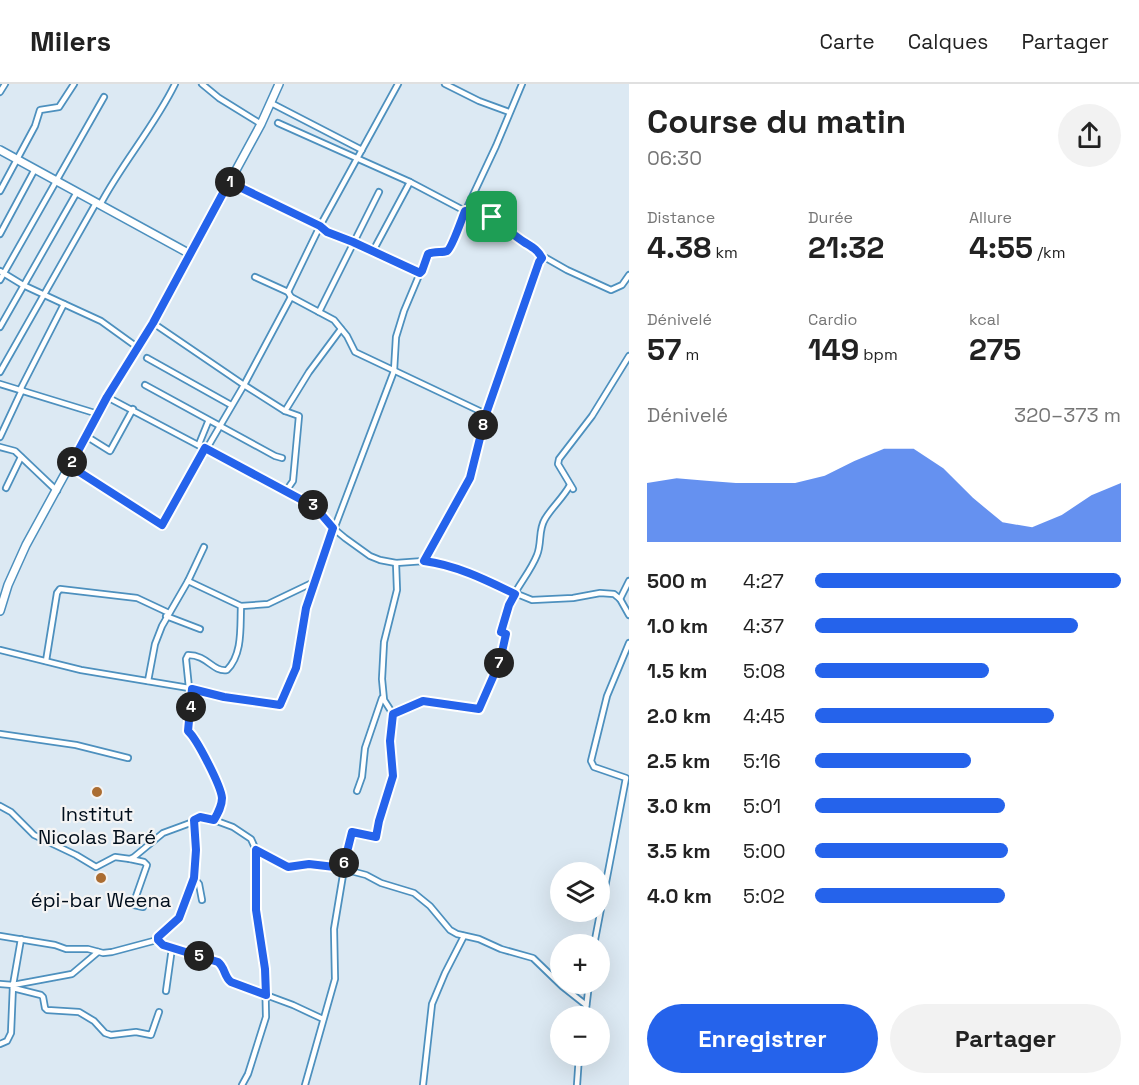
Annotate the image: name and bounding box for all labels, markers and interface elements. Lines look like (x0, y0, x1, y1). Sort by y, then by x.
text: Milers (30, 23, 111, 59)
text: Carte (820, 28, 875, 55)
text: Calques (908, 28, 988, 55)
text: Partager (1021, 28, 1109, 55)
text: Course du matin (647, 101, 906, 143)
button: share (1058, 104, 1121, 167)
text: 06:30 (647, 145, 702, 171)
pin: 1 (215, 167, 245, 197)
text: 1 (226, 171, 234, 192)
pin (466, 191, 517, 242)
icon: arrive (475, 200, 508, 233)
text: Distance (647, 207, 715, 228)
text: Durée (808, 207, 853, 228)
text: Allure (969, 207, 1012, 228)
text: 4.38 (647, 228, 711, 267)
text: 21:32 (808, 228, 884, 267)
text: 4:55 (969, 228, 1033, 267)
text: km (711, 242, 738, 263)
text: /km (1033, 242, 1065, 263)
text: Dénivelé (647, 309, 712, 330)
text: Cardio (808, 309, 857, 330)
text: kcal (969, 309, 1000, 330)
text: 57 (647, 330, 681, 369)
text: 149 (808, 330, 859, 369)
text: 275 (969, 330, 1021, 369)
text: m (681, 344, 699, 365)
text: bpm (859, 344, 898, 365)
text: Dénivelé (647, 402, 728, 428)
text: 320–373 m (1014, 402, 1121, 428)
pin: 8 (468, 410, 498, 440)
text: 8 (478, 414, 488, 435)
pin: 2 (57, 447, 87, 477)
text: 2 (67, 451, 77, 472)
pin: 3 (298, 490, 328, 520)
text: 3 (308, 494, 318, 515)
text: 500 m (647, 568, 707, 594)
text: 4:27 (743, 568, 784, 594)
text: 1.0 km (647, 613, 708, 639)
text: 4:37 (743, 613, 784, 639)
pin: 7 (484, 648, 514, 678)
text: 7 (495, 652, 503, 673)
text: 1.5 km (647, 658, 707, 684)
text: 5:08 (743, 658, 785, 684)
pin: 4 (176, 692, 206, 722)
text: 4 (186, 696, 196, 717)
text: 2.0 km (647, 703, 711, 729)
text: 4:45 (743, 703, 785, 729)
text: 2.5 km (647, 748, 710, 774)
text: 5:16 (743, 748, 781, 774)
marker: Institut Nicolas Baré (90, 785, 104, 799)
text: 3.0 km (647, 793, 711, 819)
text: 5:01 (743, 793, 781, 819)
place label: Institut Nicolas Baré (38, 801, 156, 850)
text: 3.5 km (647, 838, 711, 864)
text: 5:00 (743, 838, 786, 864)
pin: 6 (329, 848, 359, 878)
text: 6 (339, 852, 349, 873)
map controls (550, 862, 610, 1066)
button: layers (550, 862, 610, 922)
marker: épi-bar Weena (94, 871, 108, 885)
text: 4.0 km (647, 883, 712, 909)
text: 5:02 (743, 883, 785, 909)
place label: épi-bar Weena (31, 887, 171, 913)
button: + (550, 934, 610, 994)
pin: 5 (184, 941, 214, 971)
text: 5 (194, 945, 204, 966)
button: Enregistrer (647, 1004, 878, 1073)
button: Partager (890, 1004, 1121, 1073)
button: − (550, 1006, 610, 1066)

